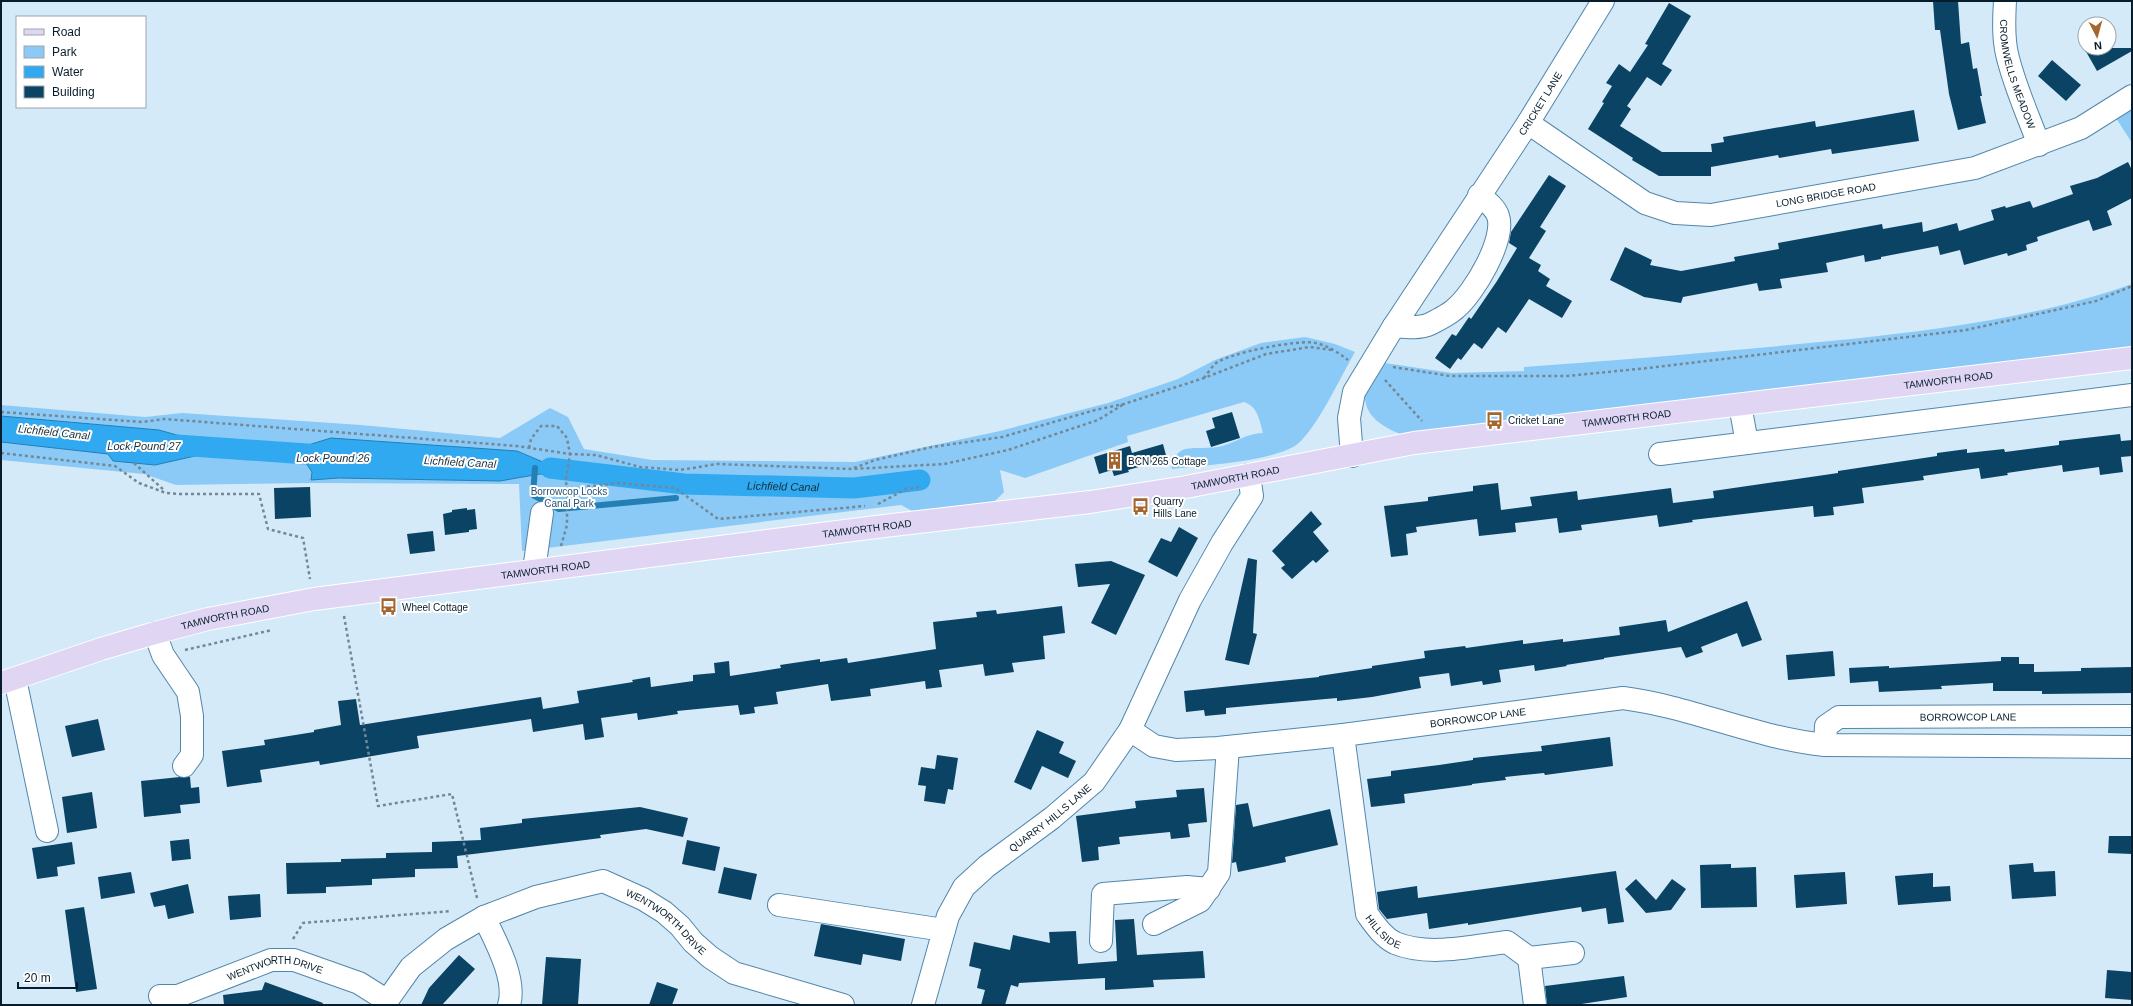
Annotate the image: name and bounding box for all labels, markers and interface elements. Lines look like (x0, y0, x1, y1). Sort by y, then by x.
legend (16, 16, 146, 108)
north arrow (2077, 16, 2117, 56)
street label: CROMWELLS MEADOW (1999, 19, 2038, 131)
text: Road (52, 25, 81, 39)
text: N (2093, 40, 2103, 52)
text: Park (52, 45, 78, 59)
text: Water (52, 65, 84, 79)
street label: CRICKET LANE (1516, 69, 1564, 137)
text: Building (52, 85, 95, 99)
street label: LONG BRIDGE ROAD (1775, 180, 1877, 209)
street label: TAMWORTH ROAD (1903, 369, 1993, 390)
street label: TAMWORTH ROAD (1581, 407, 1672, 429)
bus stop icon: Cricket Lane (1485, 410, 1505, 430)
place label: Cricket Lane (1508, 415, 1565, 426)
water label: Lichfield Canal (17, 422, 91, 442)
water label: Lock Pound 27 (107, 440, 182, 452)
building icon: BCN 265 Cottage (1105, 451, 1125, 471)
water label: Lock Pound 26 (296, 452, 371, 464)
water label: Lichfield Canal (424, 454, 497, 470)
place label: BCN 265 Cottage (1128, 456, 1207, 467)
street label: TAMWORTH ROAD (1190, 464, 1280, 491)
water label: Lichfield Canal (747, 479, 820, 493)
park label: Borrowcop Locks Canal Park (531, 486, 607, 509)
place label: Quarry Hills Lane (1153, 496, 1197, 519)
bus stop icon: Quarry Hills Lane (1130, 497, 1150, 517)
street label: TAMWORTH ROAD (822, 517, 912, 539)
street label: TAMWORTH ROAD (500, 558, 591, 581)
bus stop icon: Wheel Cottage (379, 597, 399, 617)
street label: TAMWORTH ROAD (180, 602, 270, 631)
place label: Wheel Cottage (402, 602, 469, 613)
street label: BORROWCOP LANE (1429, 705, 1527, 729)
street label: BORROWCOP LANE (1920, 711, 2017, 722)
street label: QUARRY HILLS LANE (1006, 781, 1093, 854)
street label: WENTWORTH DRIVE (624, 887, 709, 957)
street label: HILLSIDE (1364, 913, 1403, 950)
street label: WENTWORTH DRIVE (225, 955, 325, 982)
scale bar (18, 964, 77, 990)
text: 20 m (24, 971, 51, 985)

